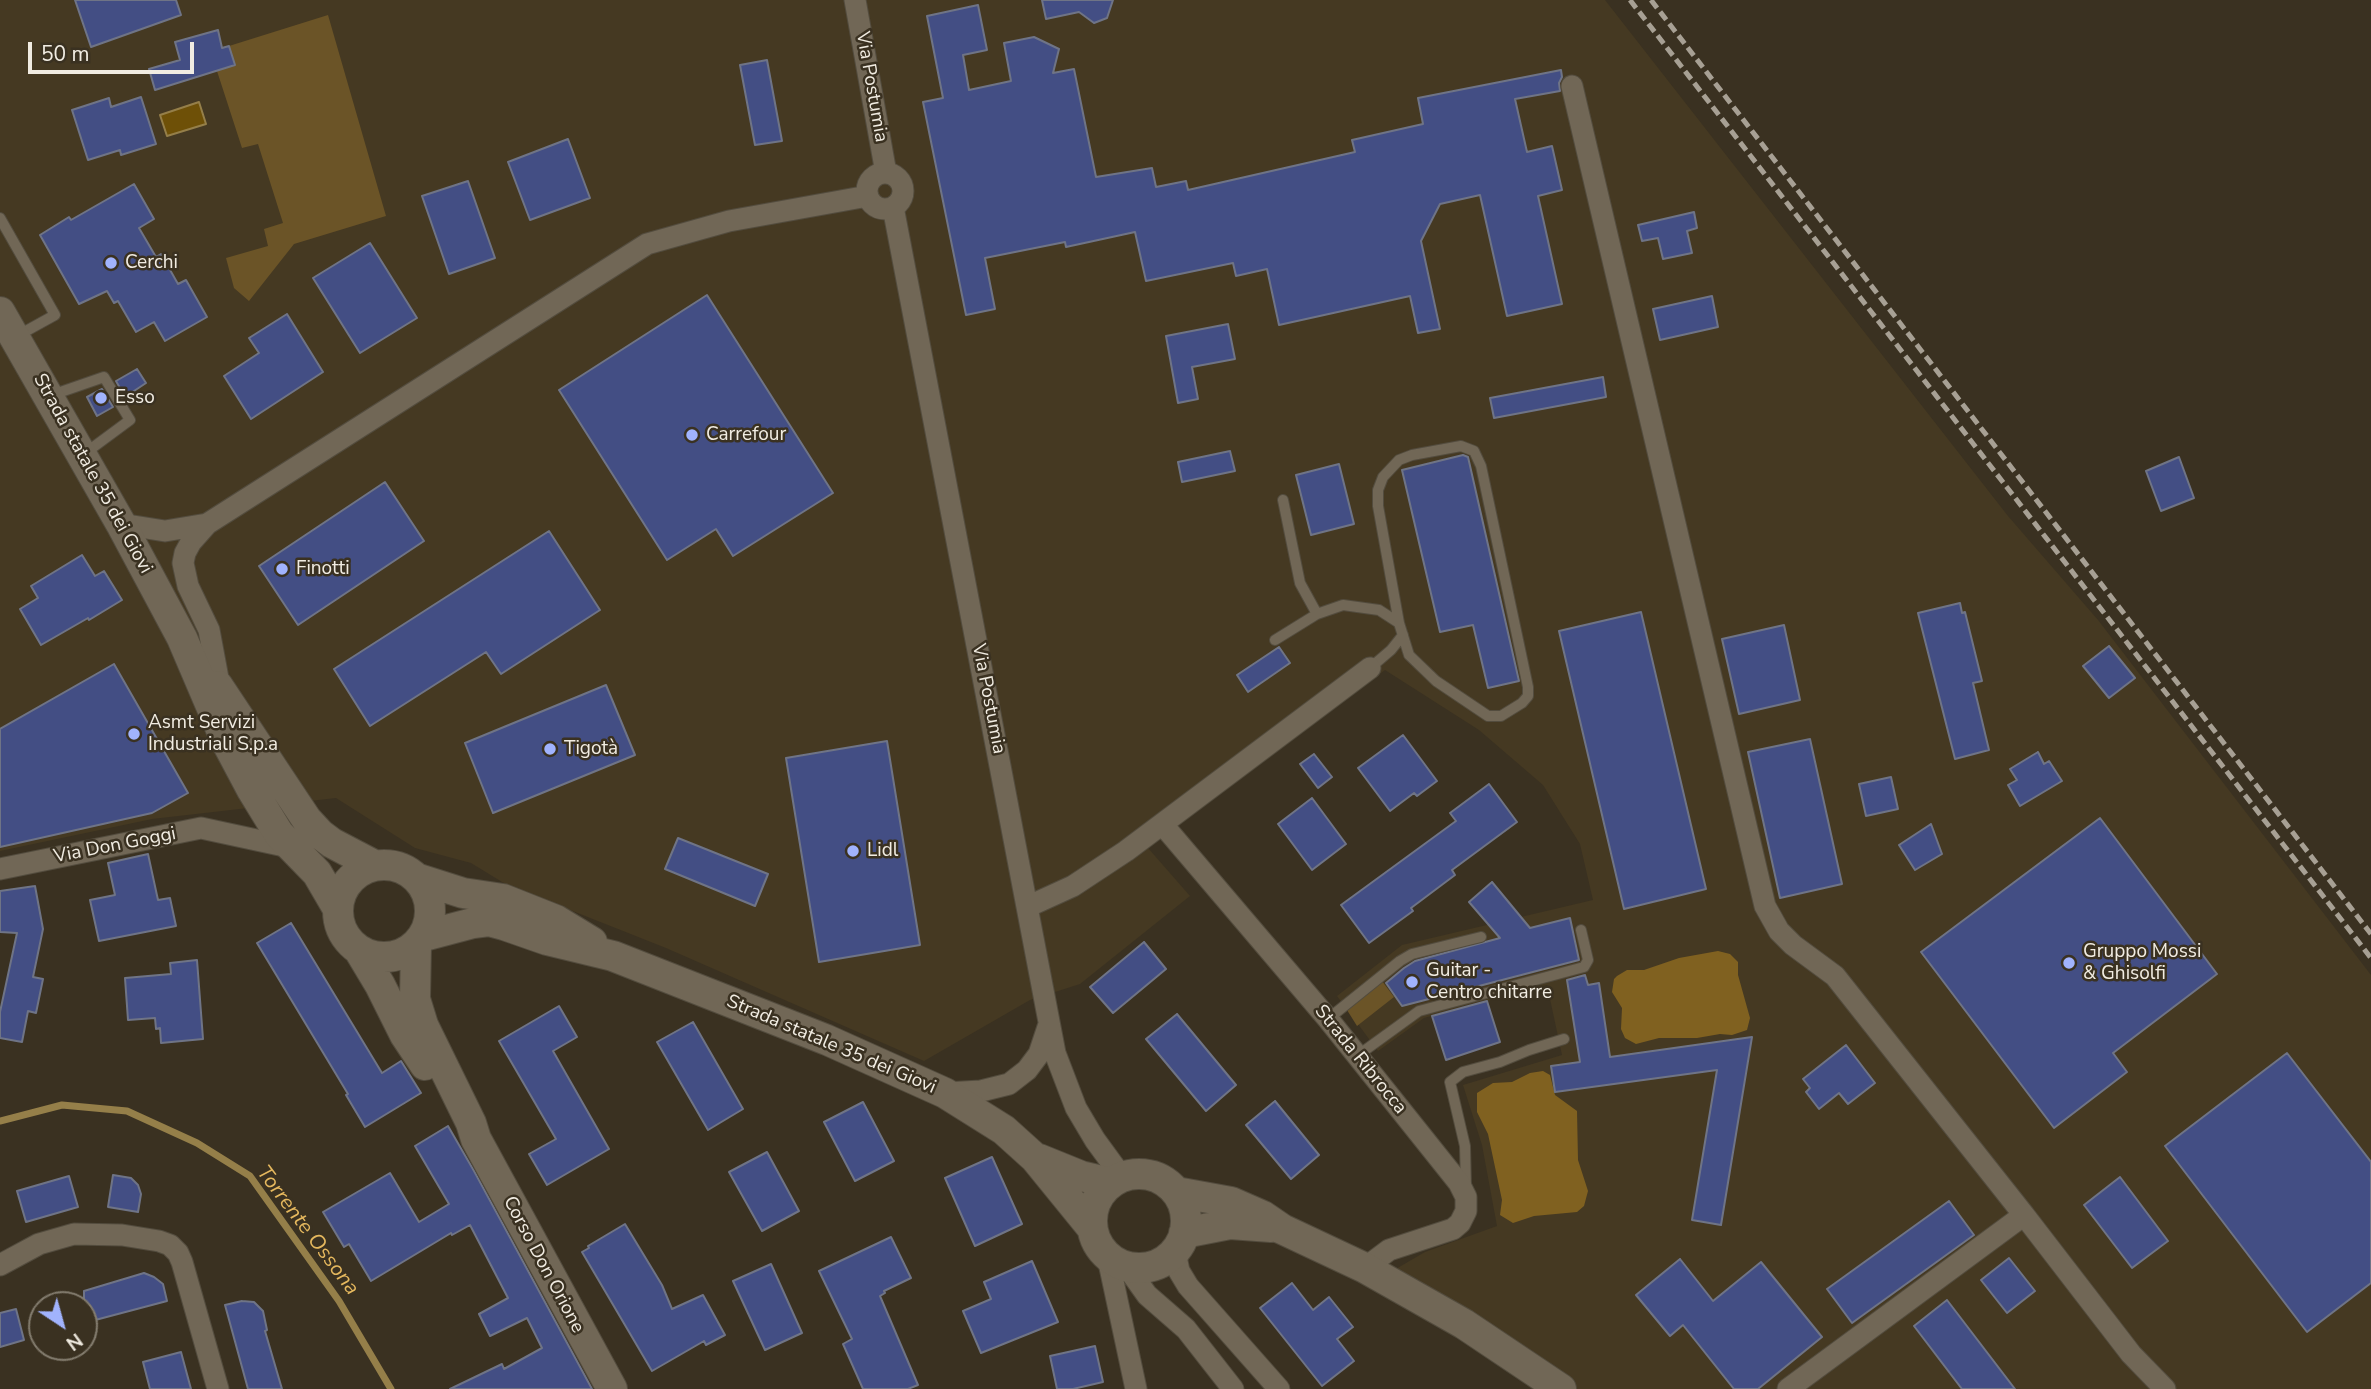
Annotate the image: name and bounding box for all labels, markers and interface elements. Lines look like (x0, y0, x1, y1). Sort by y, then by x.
scale bar (32, 28, 198, 72)
street label: Via Postumia (850, 30, 892, 144)
text: 50 m (41, 40, 90, 68)
place label: Cerchi (125, 252, 178, 274)
marker: Cerchi (103, 255, 119, 271)
street label: Strada statale 35 dei Giovi (27, 370, 157, 578)
place label: Esso (115, 387, 155, 409)
marker: Esso (93, 390, 109, 406)
place label: Carrefour (706, 424, 786, 446)
marker: Carrefour (684, 427, 700, 443)
place label: Finotti (296, 558, 350, 580)
marker: Finotti (274, 561, 290, 577)
street label: Via Postumia (966, 642, 1010, 756)
place label: Asmt Servizi Industriali S.p.a (148, 712, 278, 756)
marker: Asmt Servizi Industriali S.p.a (126, 726, 142, 742)
place label: Tigotà (564, 738, 618, 760)
marker: Tigotà (542, 741, 558, 757)
street label: Via Don Goggi (52, 823, 178, 869)
place label: Lidl (867, 840, 898, 862)
marker: Lidl (845, 843, 861, 859)
place label: Gruppo Mossi & Ghisolfi (2083, 941, 2201, 985)
marker: Gruppo Mossi & Ghisolfi (2061, 955, 2077, 971)
place label: Guitar - Centro chitarre (1426, 960, 1552, 1004)
marker: Guitar - Centro chitarre (1404, 974, 1420, 990)
street label: Strada statale 35 dei Giovi (723, 991, 939, 1099)
street label: Strada Ribrocca (1309, 1001, 1411, 1119)
water label: Torrente Ossona (250, 1161, 364, 1301)
street label: Corso Don Orione (497, 1193, 589, 1337)
north arrow (28, 1291, 98, 1361)
text: N (61, 1327, 88, 1356)

